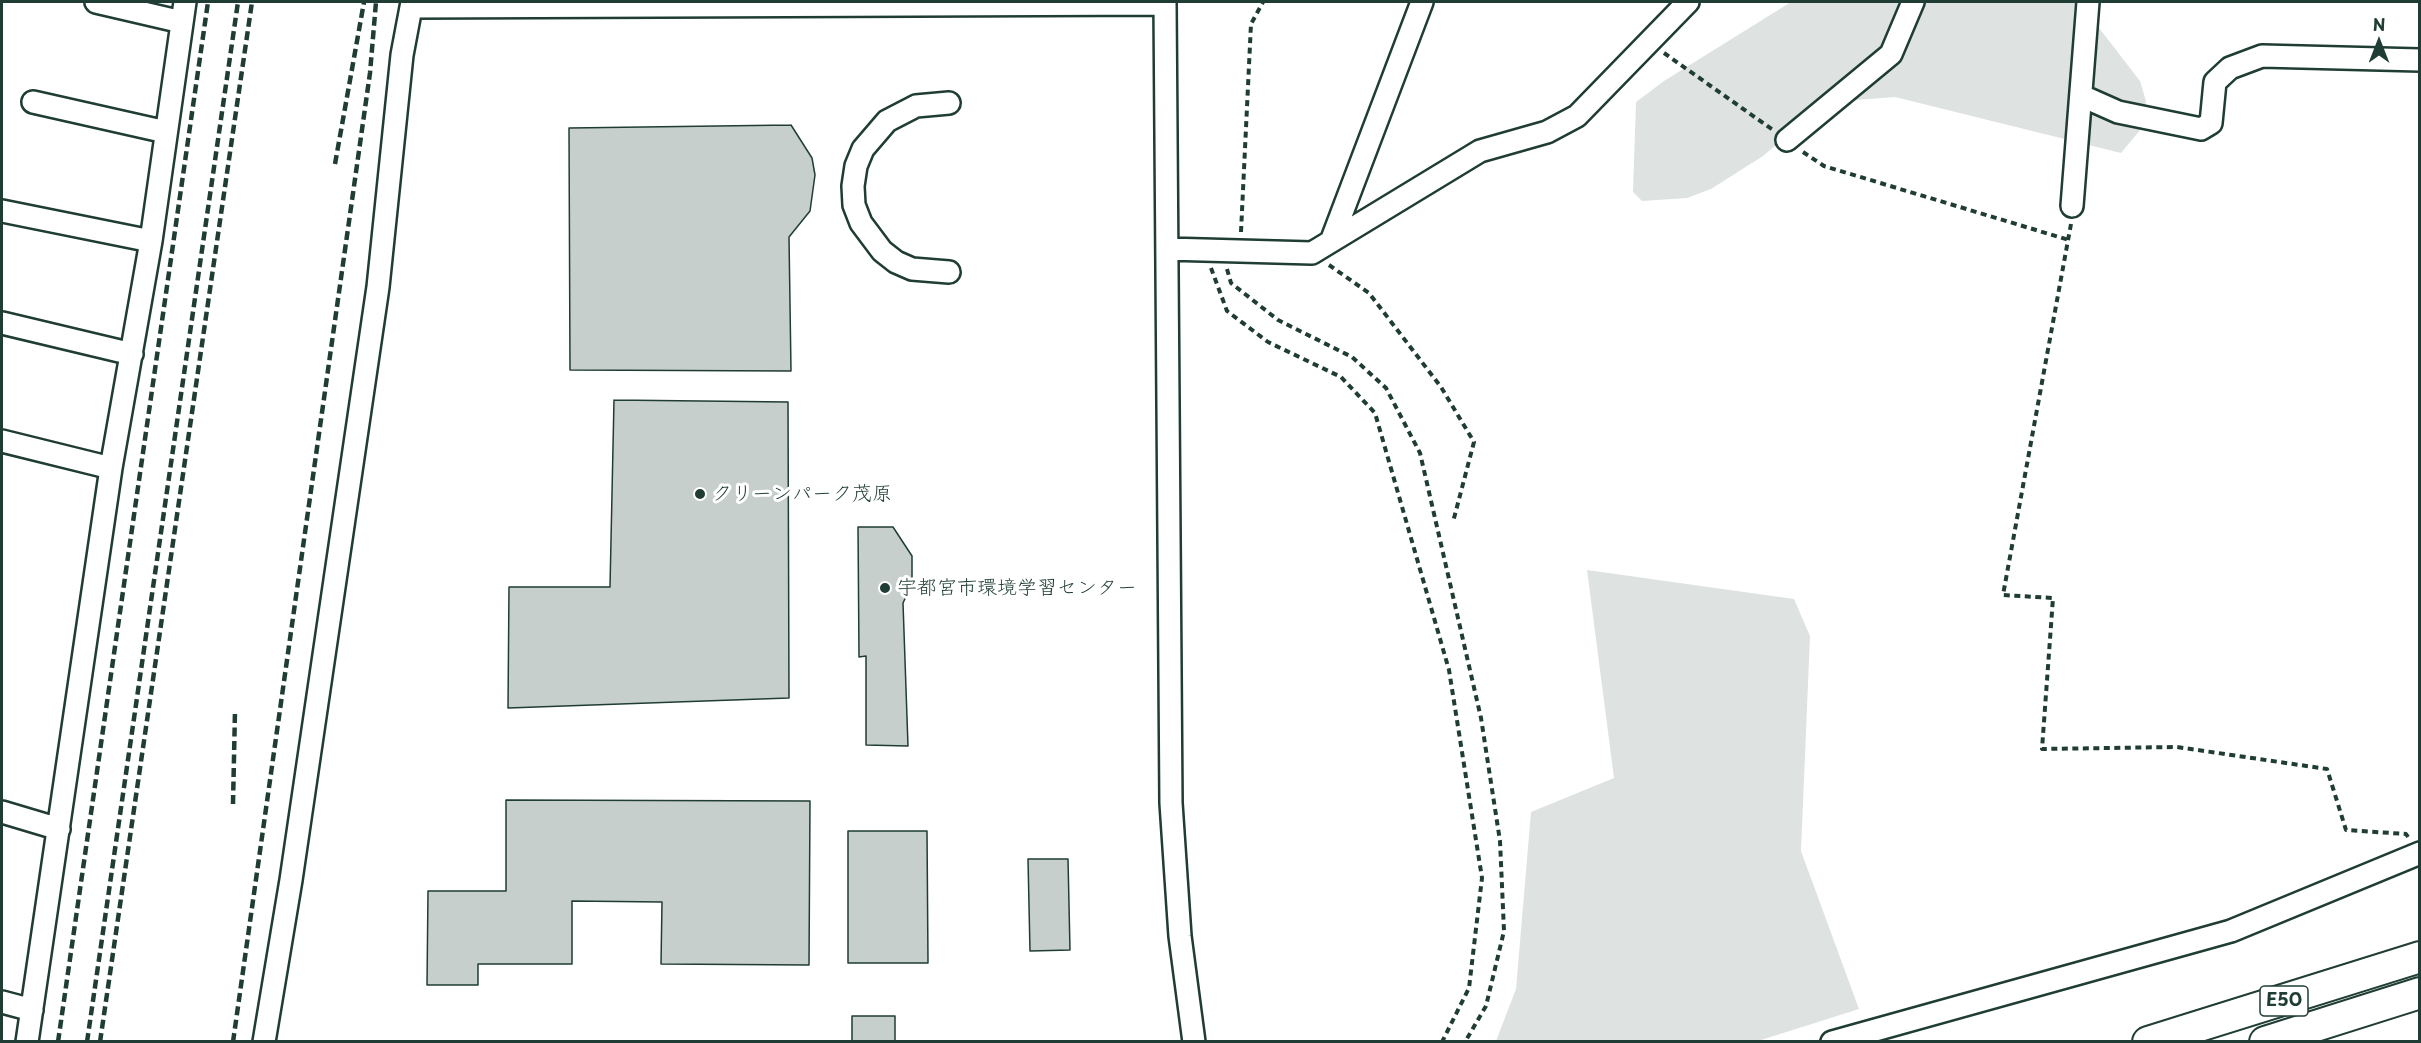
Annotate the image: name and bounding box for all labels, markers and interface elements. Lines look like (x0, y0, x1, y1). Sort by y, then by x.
north arrow (2349, 12, 2409, 72)
text: N (2373, 12, 2385, 36)
place label: クリーンパーク茂原 (712, 482, 892, 506)
marker: クリーンパーク茂原 (693, 487, 707, 501)
place label: 宇都宮市環境学習センター (897, 576, 1137, 600)
marker: 宇都宮市環境学習センター (878, 581, 892, 595)
road number: E50 (2260, 986, 2308, 1016)

